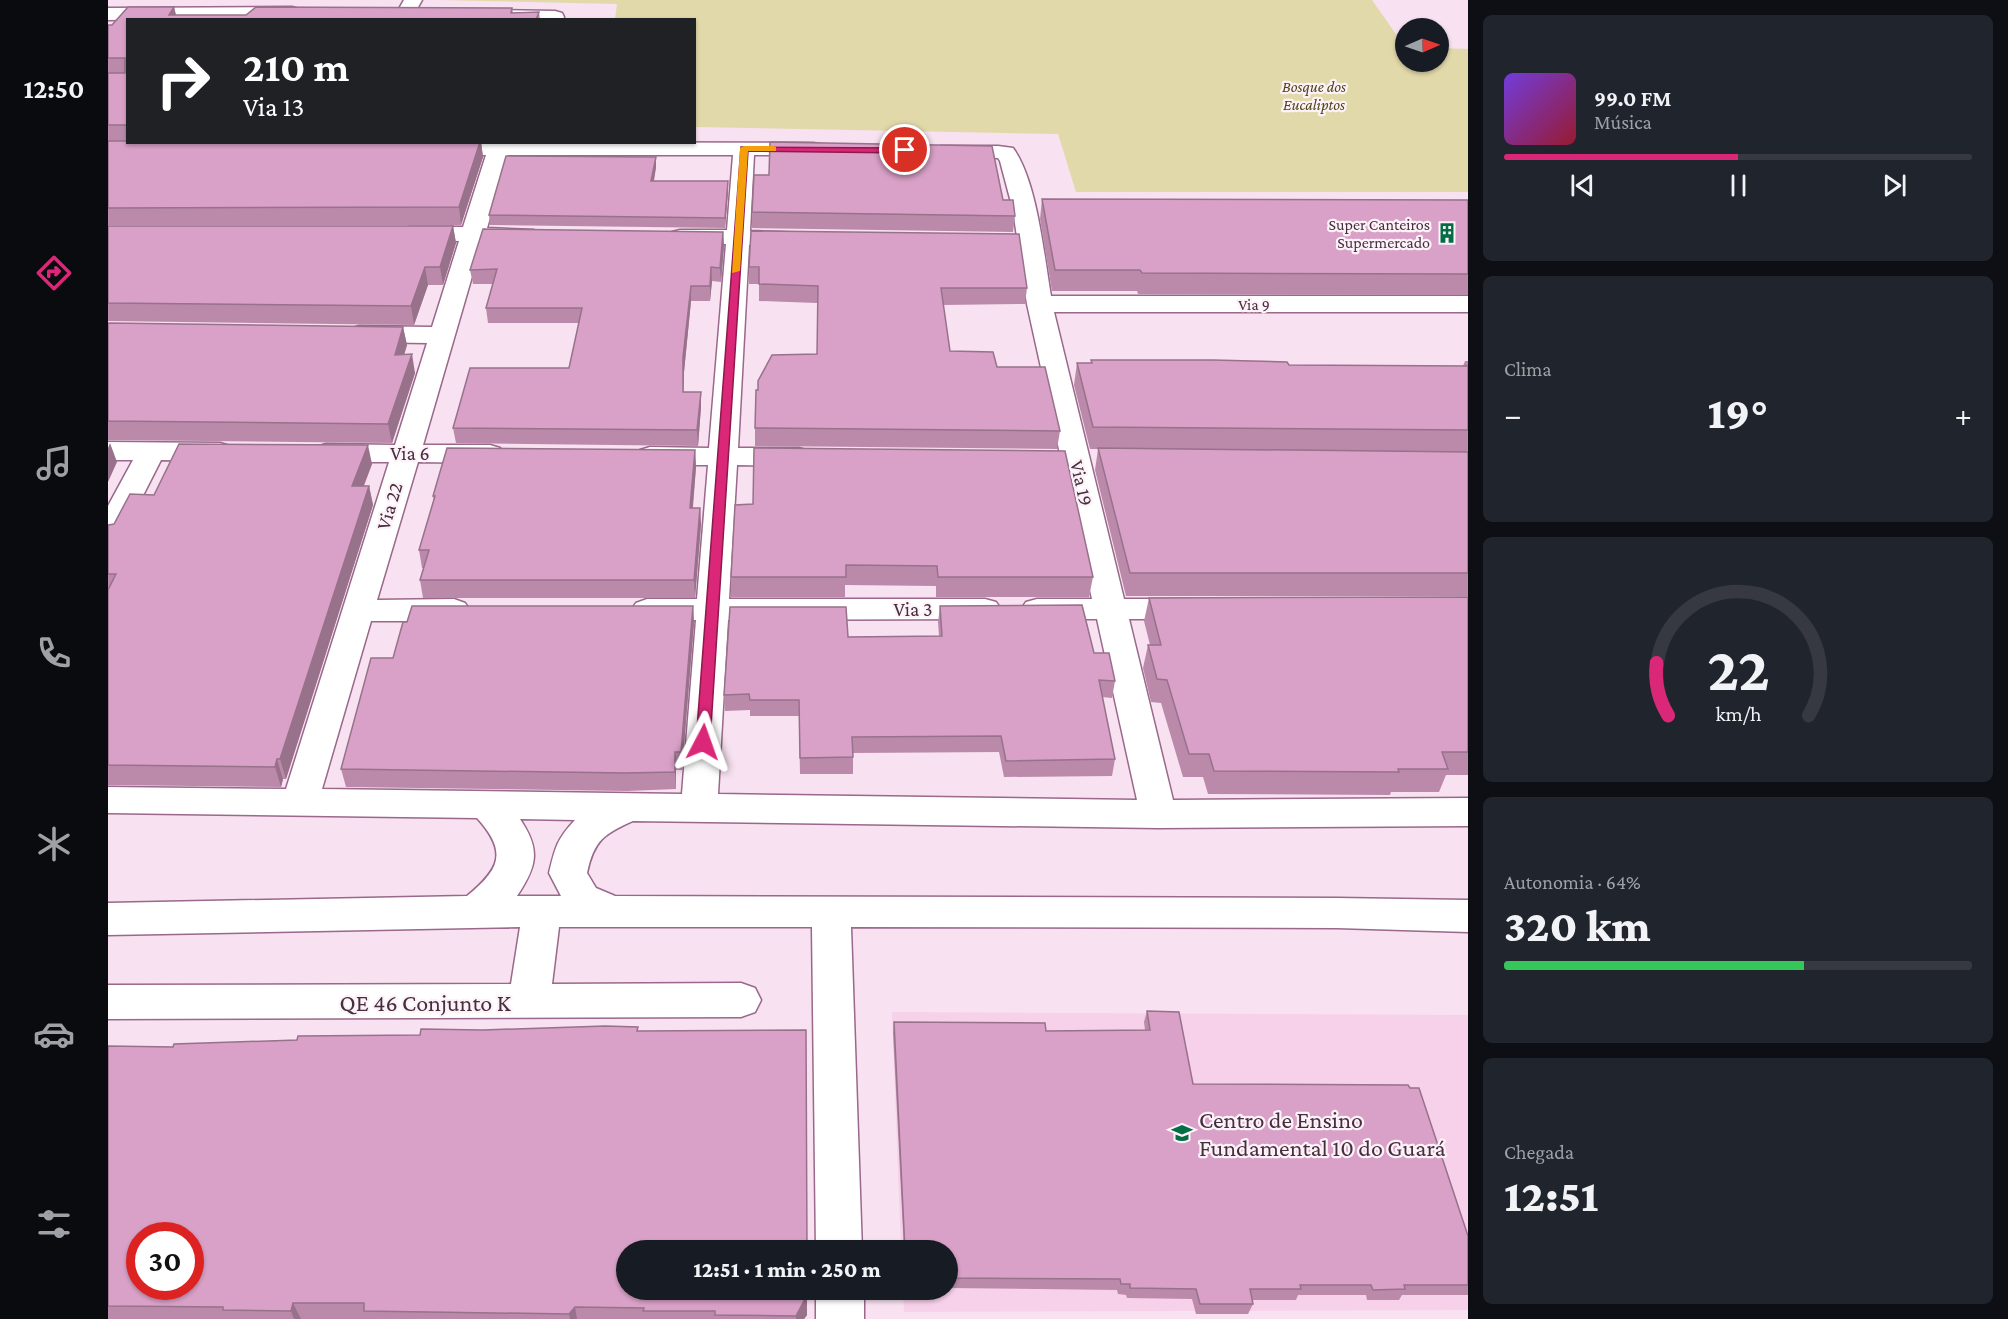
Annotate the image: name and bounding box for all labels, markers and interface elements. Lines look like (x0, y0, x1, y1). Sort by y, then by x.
north arrow (1395, 18, 1449, 72)
map controls (1395, 18, 1449, 72)
icon: right (144, 42, 222, 120)
text: 210 m (243, 43, 349, 90)
text: 12:50 (23, 74, 85, 104)
park label: Bosque dos Eucaliptos (1282, 78, 1346, 114)
text: 99.0 FM (1594, 86, 1671, 111)
text: Via 13 (243, 92, 304, 122)
text: Música (1594, 111, 1652, 133)
pin (879, 124, 930, 175)
icon: arrive (888, 133, 921, 166)
icon: previous (1566, 169, 1599, 202)
icon: pause (1722, 169, 1755, 202)
icon: next (1878, 169, 1911, 202)
place label: Super Canteiros Supermercado (1329, 216, 1430, 252)
building icon: Super Canteiros Supermercado (1435, 221, 1459, 245)
icon: directions (33, 252, 75, 294)
street label: Via 9 (1238, 296, 1270, 313)
text: Clima (1504, 358, 1552, 380)
text: 19° (1708, 388, 1768, 438)
text: − (1504, 396, 1521, 433)
text: + (1955, 396, 1972, 433)
icon: music (33, 442, 75, 484)
street label: Via 6 (390, 442, 430, 464)
street label: Via 19 (1066, 458, 1098, 508)
street label: Via 22 (371, 480, 407, 532)
street label: Via 3 (894, 598, 932, 620)
icon: phone (33, 632, 75, 674)
text: 22 (1707, 635, 1769, 704)
text: km/h (1715, 703, 1762, 727)
position arrow (671, 710, 735, 774)
icon: climate (33, 823, 75, 865)
text: Autonomia · 64% (1504, 871, 1641, 893)
text: 320 km (1504, 901, 1651, 951)
street label: QE 46 Conjunto K (340, 989, 511, 1016)
icon: car (33, 1013, 75, 1055)
place label: Centro de Ensino Fundamental 10 do Guará (1199, 1106, 1446, 1161)
school or university icon: Centro de Ensino Fundamental 10 do Guará (1170, 1121, 1194, 1145)
text: Chegada (1504, 1141, 1574, 1163)
text: 12:51 (1504, 1171, 1598, 1221)
icon: filters (33, 1203, 75, 1245)
speed limit sign: 30 (126, 1222, 204, 1300)
text: 12:51 · 1 min · 250 m (693, 1257, 881, 1282)

